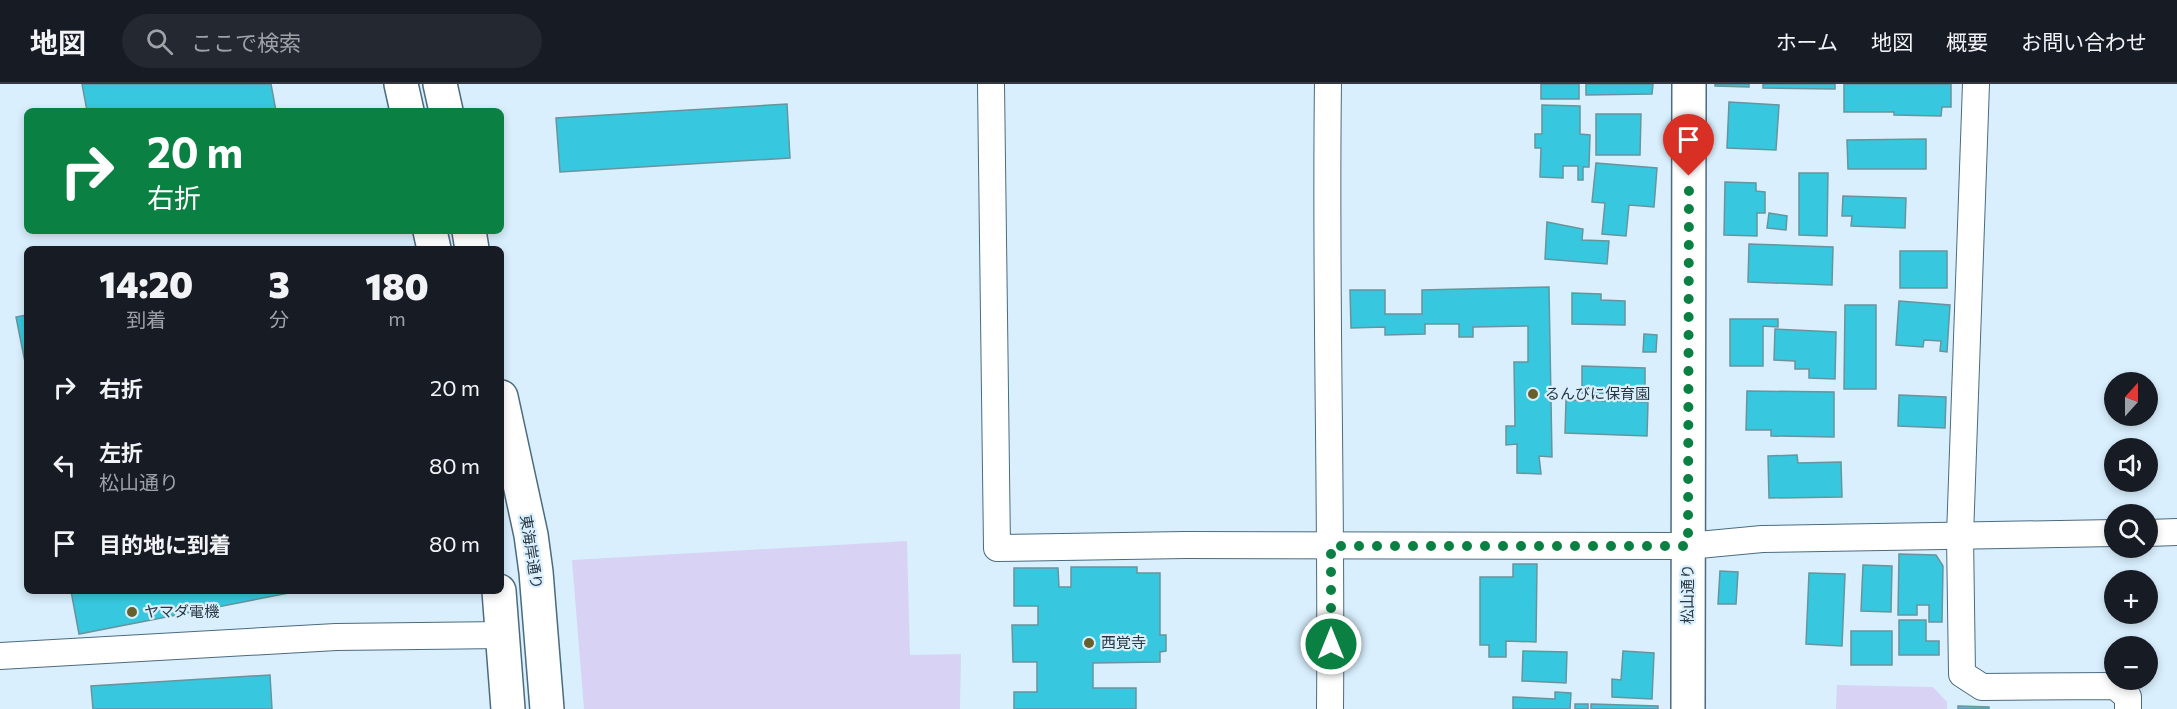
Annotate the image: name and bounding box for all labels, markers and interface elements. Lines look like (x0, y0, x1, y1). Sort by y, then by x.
search box (122, 14, 542, 68)
text: 地図 (30, 25, 86, 59)
icon: search (143, 25, 176, 58)
text: ここで検索 (191, 29, 301, 56)
text: ホーム (1776, 29, 1838, 54)
text: 地図 (1871, 29, 1913, 54)
text: 概要 (1946, 29, 1988, 54)
text: お問い合わせ (2021, 29, 2147, 54)
pin (1663, 114, 1714, 176)
icon: arrive (1672, 123, 1705, 156)
text: 20 m (147, 125, 243, 177)
icon: right (48, 132, 126, 210)
text: 右折 (147, 181, 201, 214)
text: 14:20 (99, 261, 193, 305)
text: 3 (269, 261, 290, 305)
text: 180 (365, 263, 429, 307)
text: m (388, 306, 406, 330)
text: 到着 (126, 307, 166, 331)
text: 分 (269, 307, 289, 331)
icon: right (48, 371, 81, 404)
north arrow (2104, 372, 2158, 426)
map controls (2104, 372, 2158, 690)
text: 20 m (430, 374, 480, 401)
text: 右折 (99, 375, 143, 402)
place label: るんびに保育園 (1545, 384, 1650, 402)
marker: るんびに保育園 (1526, 387, 1540, 401)
button: sound (2104, 438, 2158, 492)
text: 左折 (99, 439, 143, 466)
icon: left (48, 449, 81, 482)
text: 80 m (429, 452, 480, 479)
text: 松山通り (99, 470, 179, 494)
button: search (2104, 504, 2158, 558)
street label: 東海岸通り (517, 513, 547, 590)
icon: arrive (48, 527, 81, 560)
text: 80 m (429, 530, 480, 557)
text: 目的地に到着 (99, 531, 231, 558)
street label: 松山通り (1678, 564, 1696, 624)
button: + (2104, 570, 2158, 624)
place label: ヤマダ電機 (144, 602, 219, 620)
marker: ヤマダ電機 (125, 605, 139, 619)
position arrow (1299, 612, 1363, 676)
place label: 西覚寺 (1101, 633, 1146, 651)
marker: 西覚寺 (1082, 636, 1096, 650)
button: − (2104, 636, 2158, 690)

